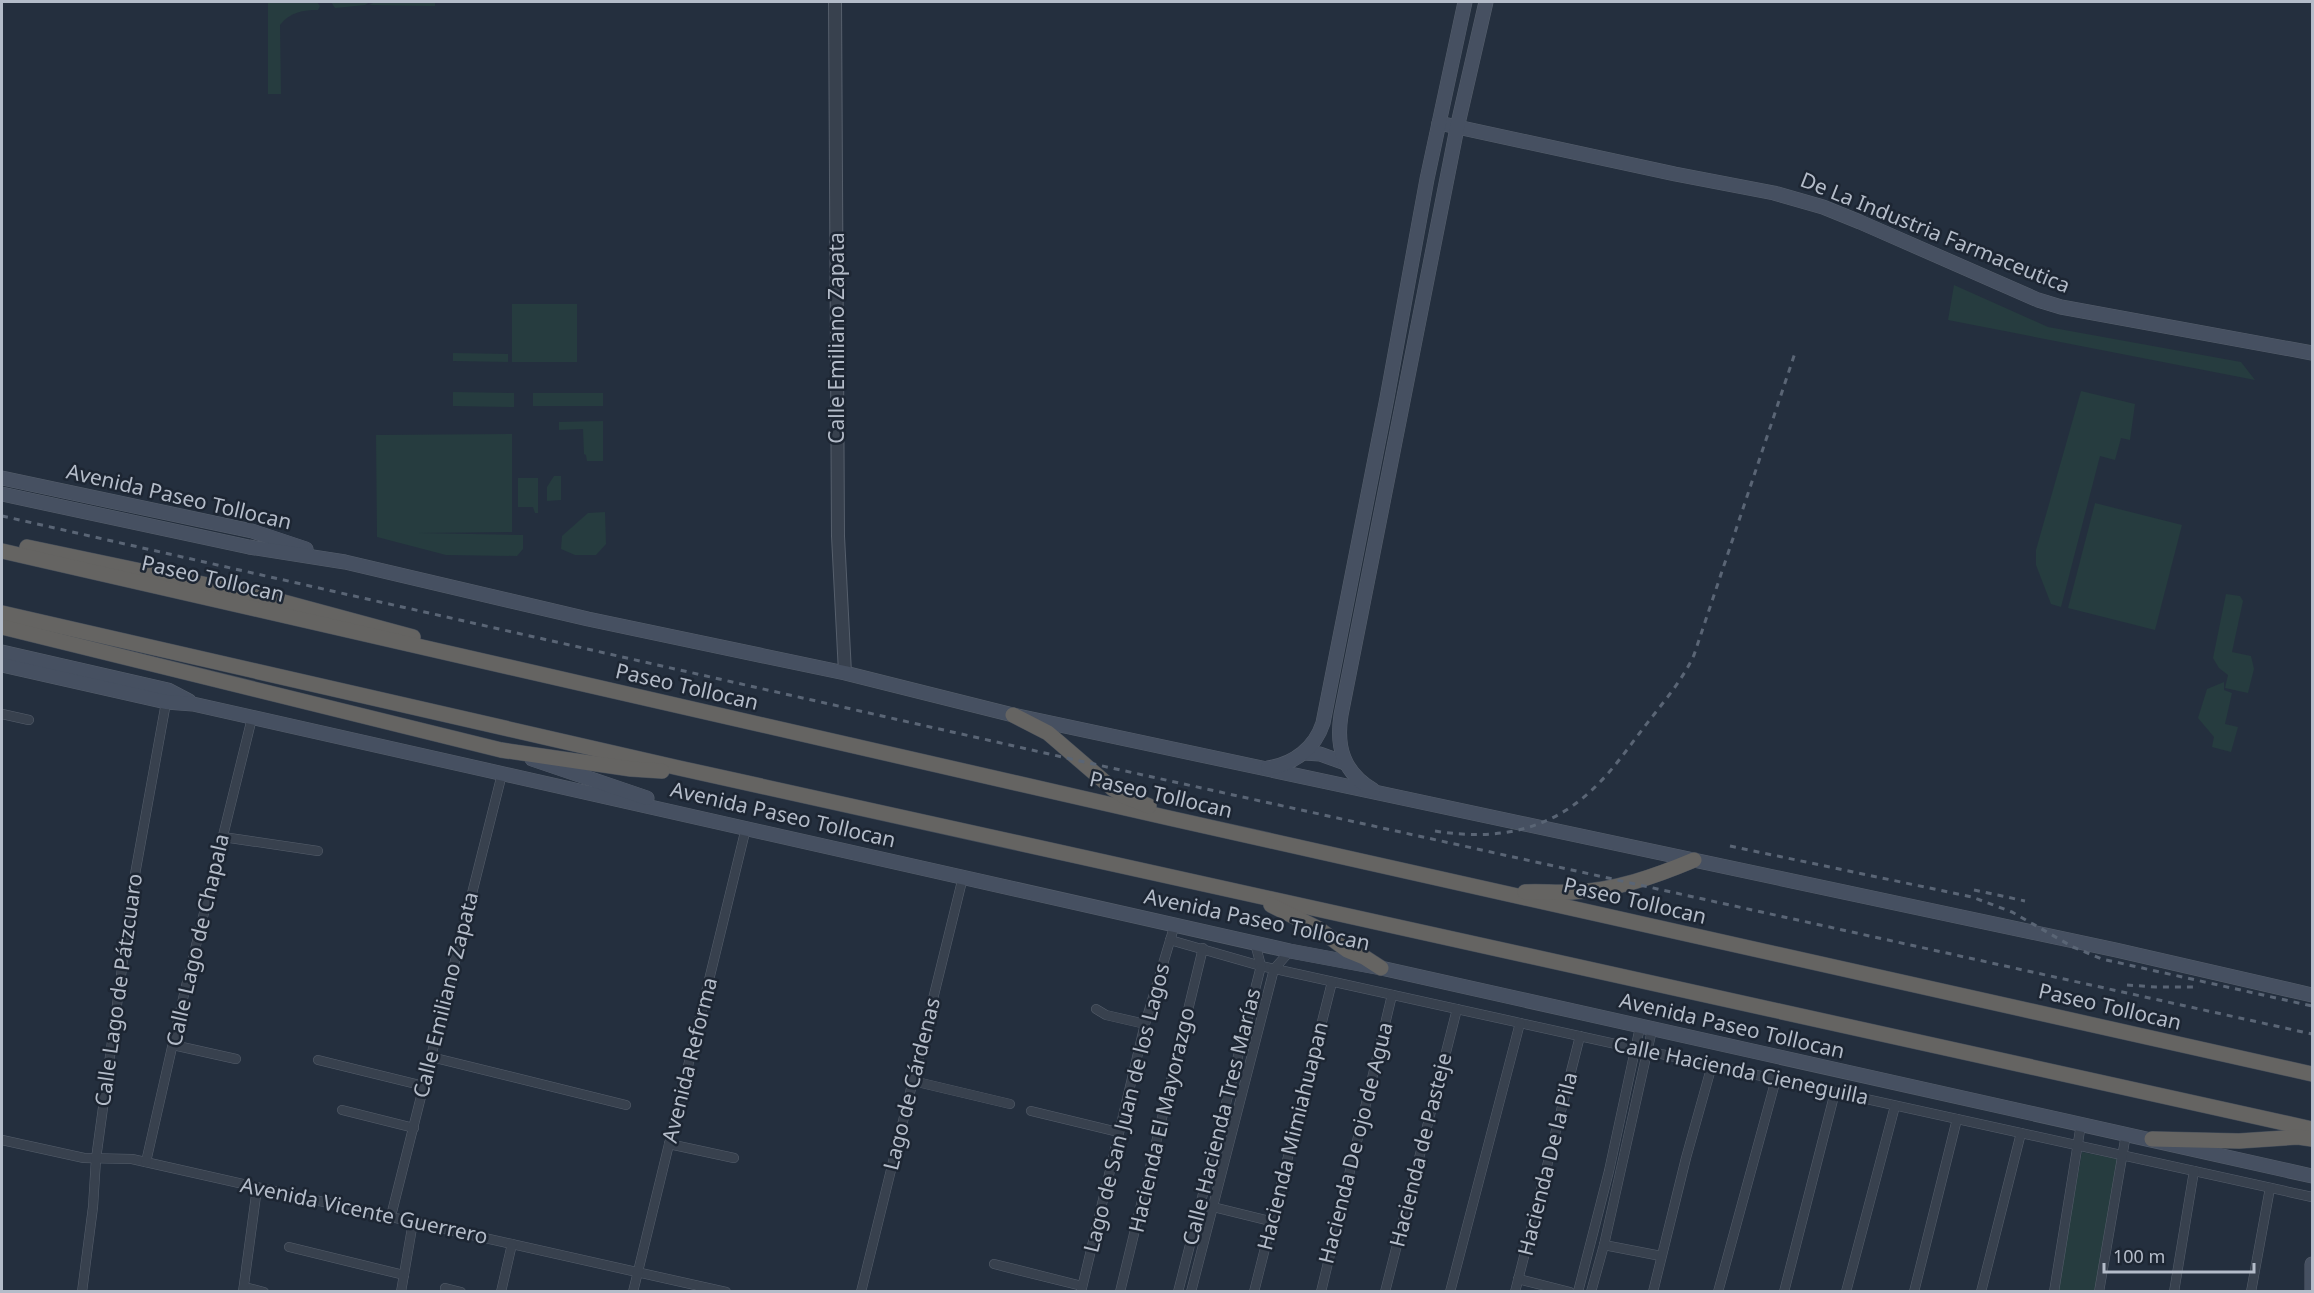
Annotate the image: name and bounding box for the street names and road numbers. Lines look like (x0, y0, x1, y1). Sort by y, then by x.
street label: De La Industria Farmaceutica (1796, 165, 2074, 299)
street label: Calle Emiliano Zapata (822, 232, 850, 444)
street label: Avenida Paseo Tollocan (64, 456, 295, 536)
street label: Paseo Tollocan (139, 548, 287, 608)
street label: Paseo Tollocan (613, 656, 761, 716)
street label: Paseo Tollocan (1087, 764, 1235, 824)
street label: Avenida Paseo Tollocan (668, 774, 899, 854)
street label: Calle Lago de Chapala (159, 831, 235, 1049)
street label: Paseo Tollocan (1561, 870, 1709, 930)
street label: Calle Lago de Pátzcuaro (88, 872, 148, 1108)
street label: Avenida Paseo Tollocan (1142, 881, 1373, 957)
street label: Calle Emiliano Zapata (406, 889, 484, 1101)
street label: Lago de San Juan de los Lagos (1077, 960, 1176, 1255)
street label: Avenida Reforma (655, 974, 723, 1145)
street label: Paseo Tollocan (2036, 976, 2184, 1036)
street label: Calle Hacienda Tres Marías (1176, 985, 1267, 1248)
street label: Avenida Paseo Tollocan (1617, 985, 1848, 1065)
street label: Lago de Cárdenas (876, 995, 946, 1173)
street label: Hacienda El Mayorazgo (1121, 1005, 1201, 1235)
street label: Hacienda Mimiahuapan (1250, 1019, 1334, 1253)
street label: Hacienda De ojo de Agua (1311, 1019, 1399, 1266)
street label: Calle Hacienda Cieneguilla (1611, 1029, 1871, 1111)
street label: Hacienda de Pasteje (1382, 1050, 1458, 1250)
street label: Hacienda De la Pila (1511, 1069, 1583, 1259)
street label: Avenida Vicente Guerrero (238, 1170, 490, 1250)

